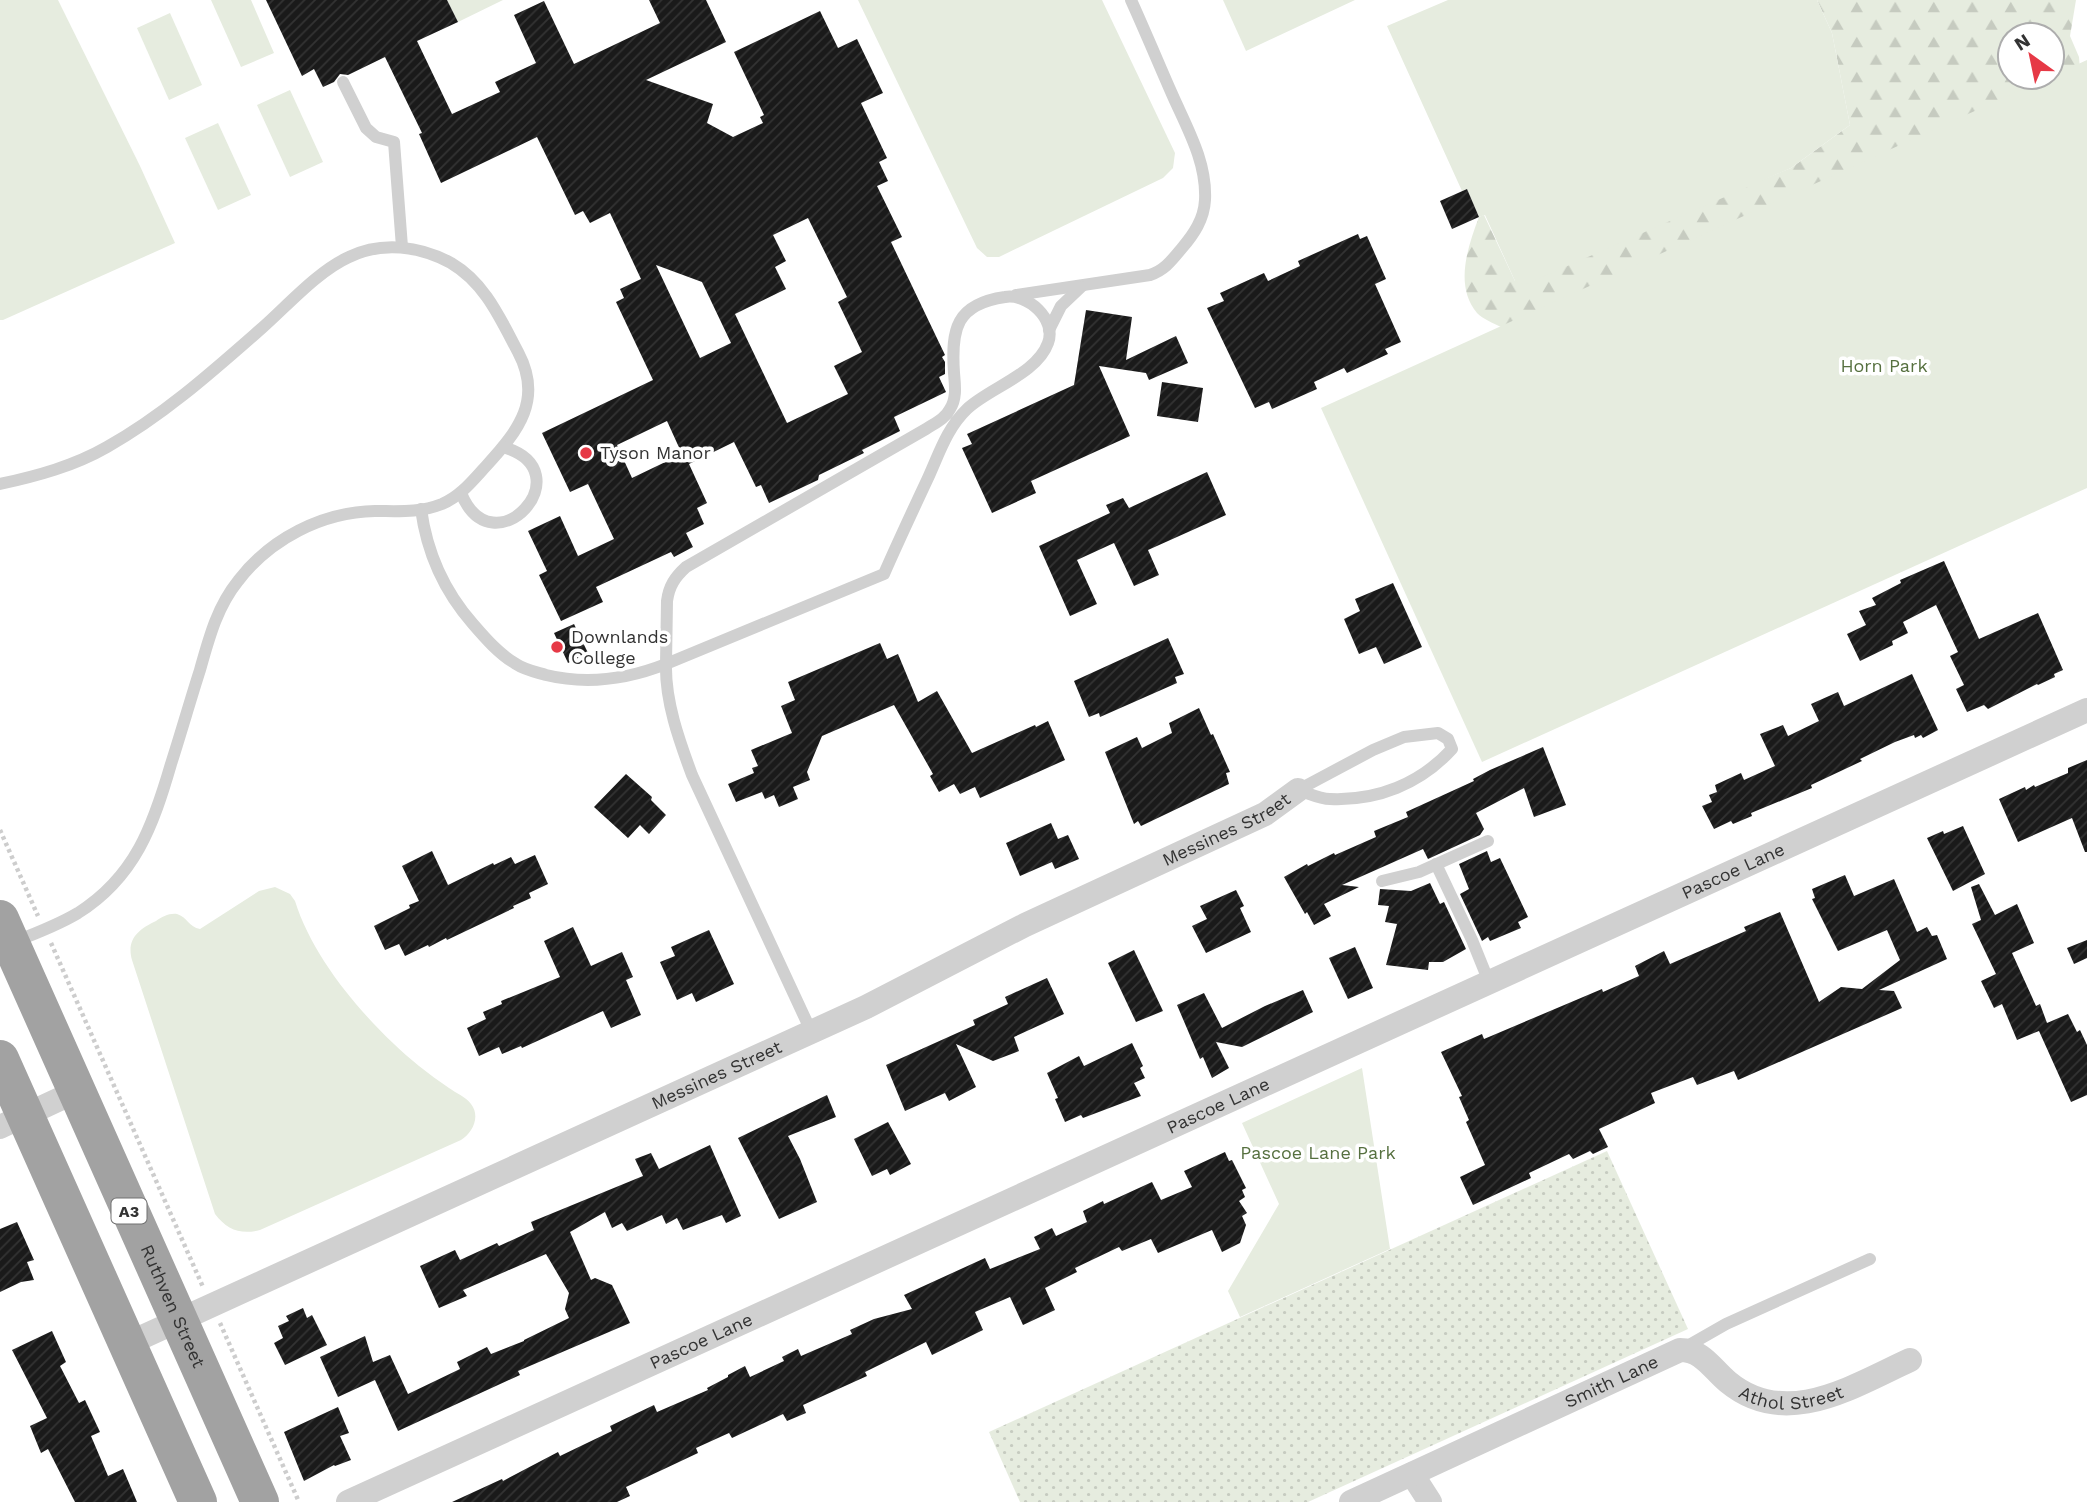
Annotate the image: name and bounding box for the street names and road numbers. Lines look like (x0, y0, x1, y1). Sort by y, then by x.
street label: Messines Street (1159, 788, 1295, 870)
street label: Pascoe Lane (1678, 838, 1788, 903)
street label: Messines Street (648, 1036, 785, 1113)
street label: Pascoe Lane (1163, 1073, 1273, 1138)
road number: A3 (111, 1198, 146, 1224)
street label: Ruthven Street (137, 1241, 210, 1371)
street label: Pascoe Lane (646, 1308, 756, 1373)
street label: Smith Lane (1561, 1351, 1661, 1412)
street label: Athol Street (1736, 1381, 1846, 1413)

